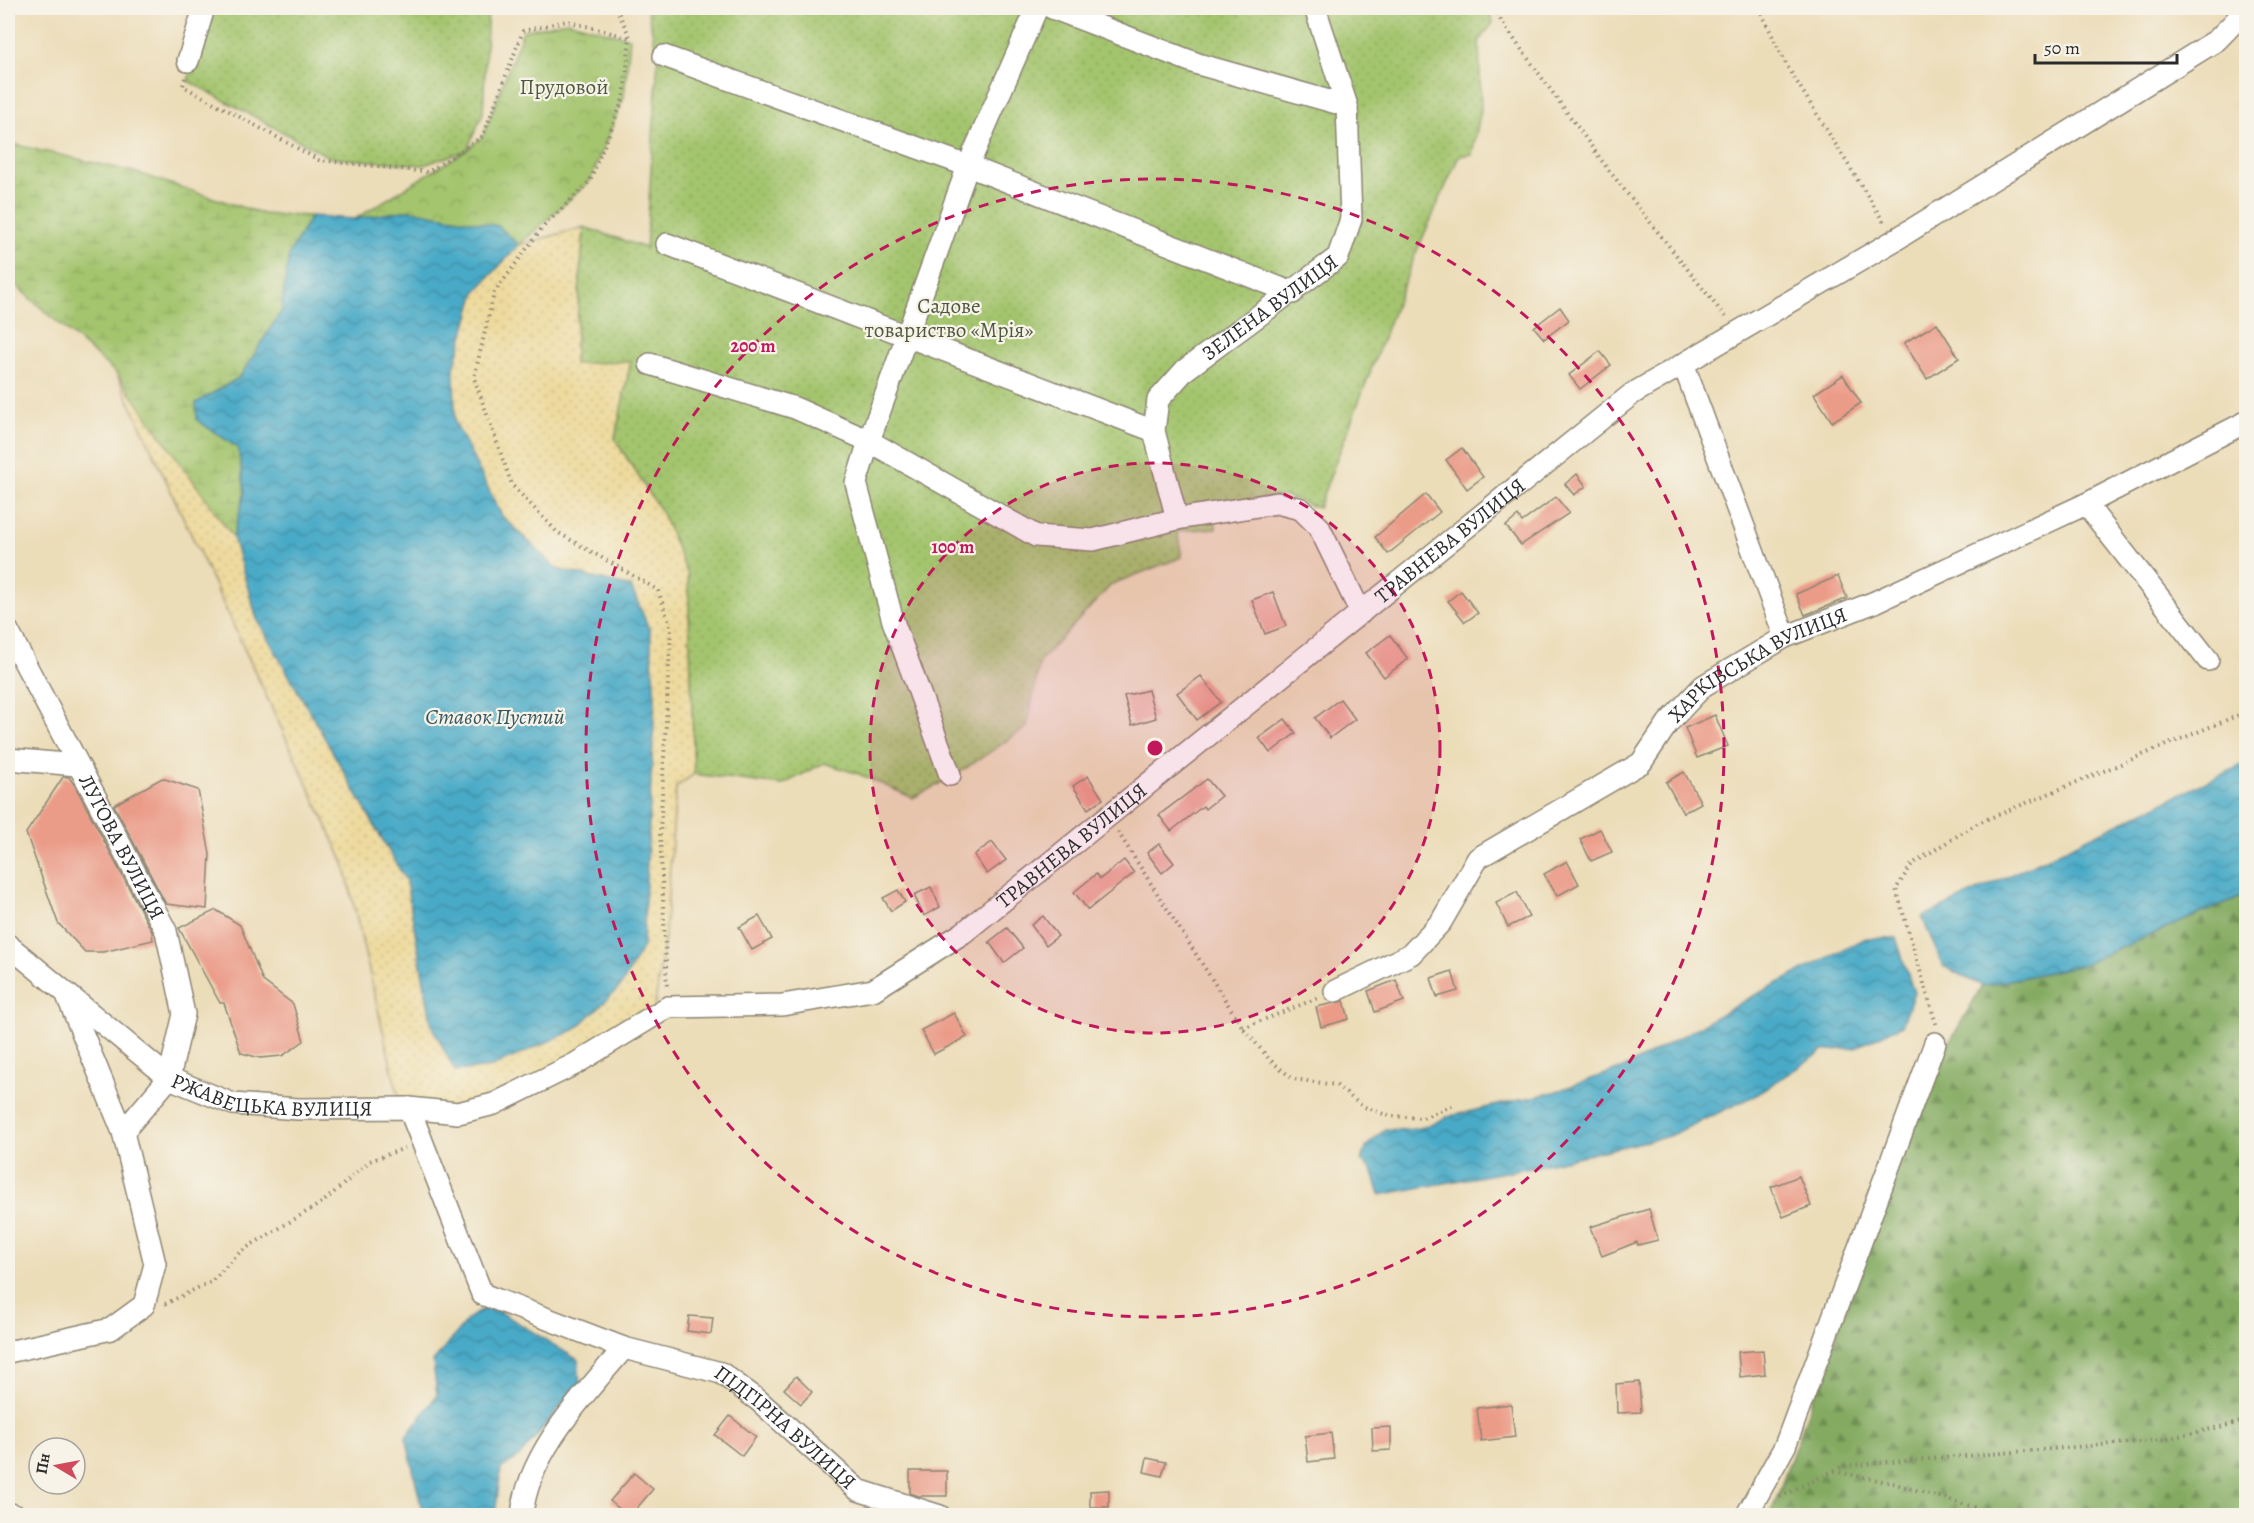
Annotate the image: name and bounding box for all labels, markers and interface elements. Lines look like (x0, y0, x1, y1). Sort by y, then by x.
scale bar (2035, 27, 2178, 65)
text: 50 m (2044, 36, 2080, 60)
park label: Прудовой (520, 73, 608, 101)
street label: ЗЕЛЕНА ВУЛИЦЯ (1196, 248, 1344, 367)
park label: Садове товариство «Мрія» (865, 292, 1034, 344)
text: 200 m (730, 334, 776, 358)
street label: ТРАВНЕВА ВУЛИЦЯ (1369, 471, 1531, 610)
text: 100 m (932, 535, 974, 559)
street label: ХАРКІВСЬКА ВУЛИЦЯ (1662, 600, 1851, 729)
water label: Ставок Пустий (425, 702, 565, 732)
centre of rings (1145, 738, 1165, 758)
street label: ЛУГОВА ВУЛИЦЯ (72, 769, 171, 924)
street label: ТРАВНЕВА ВУЛИЦЯ (990, 776, 1153, 915)
street label: РЖАВЕЦЬКА ВУЛИЦЯ (167, 1066, 372, 1123)
street label: ПІДГІРНА ВУЛИЦЯ (709, 1359, 862, 1496)
north arrow (27, 1436, 87, 1496)
text: Пн (31, 1451, 56, 1476)

